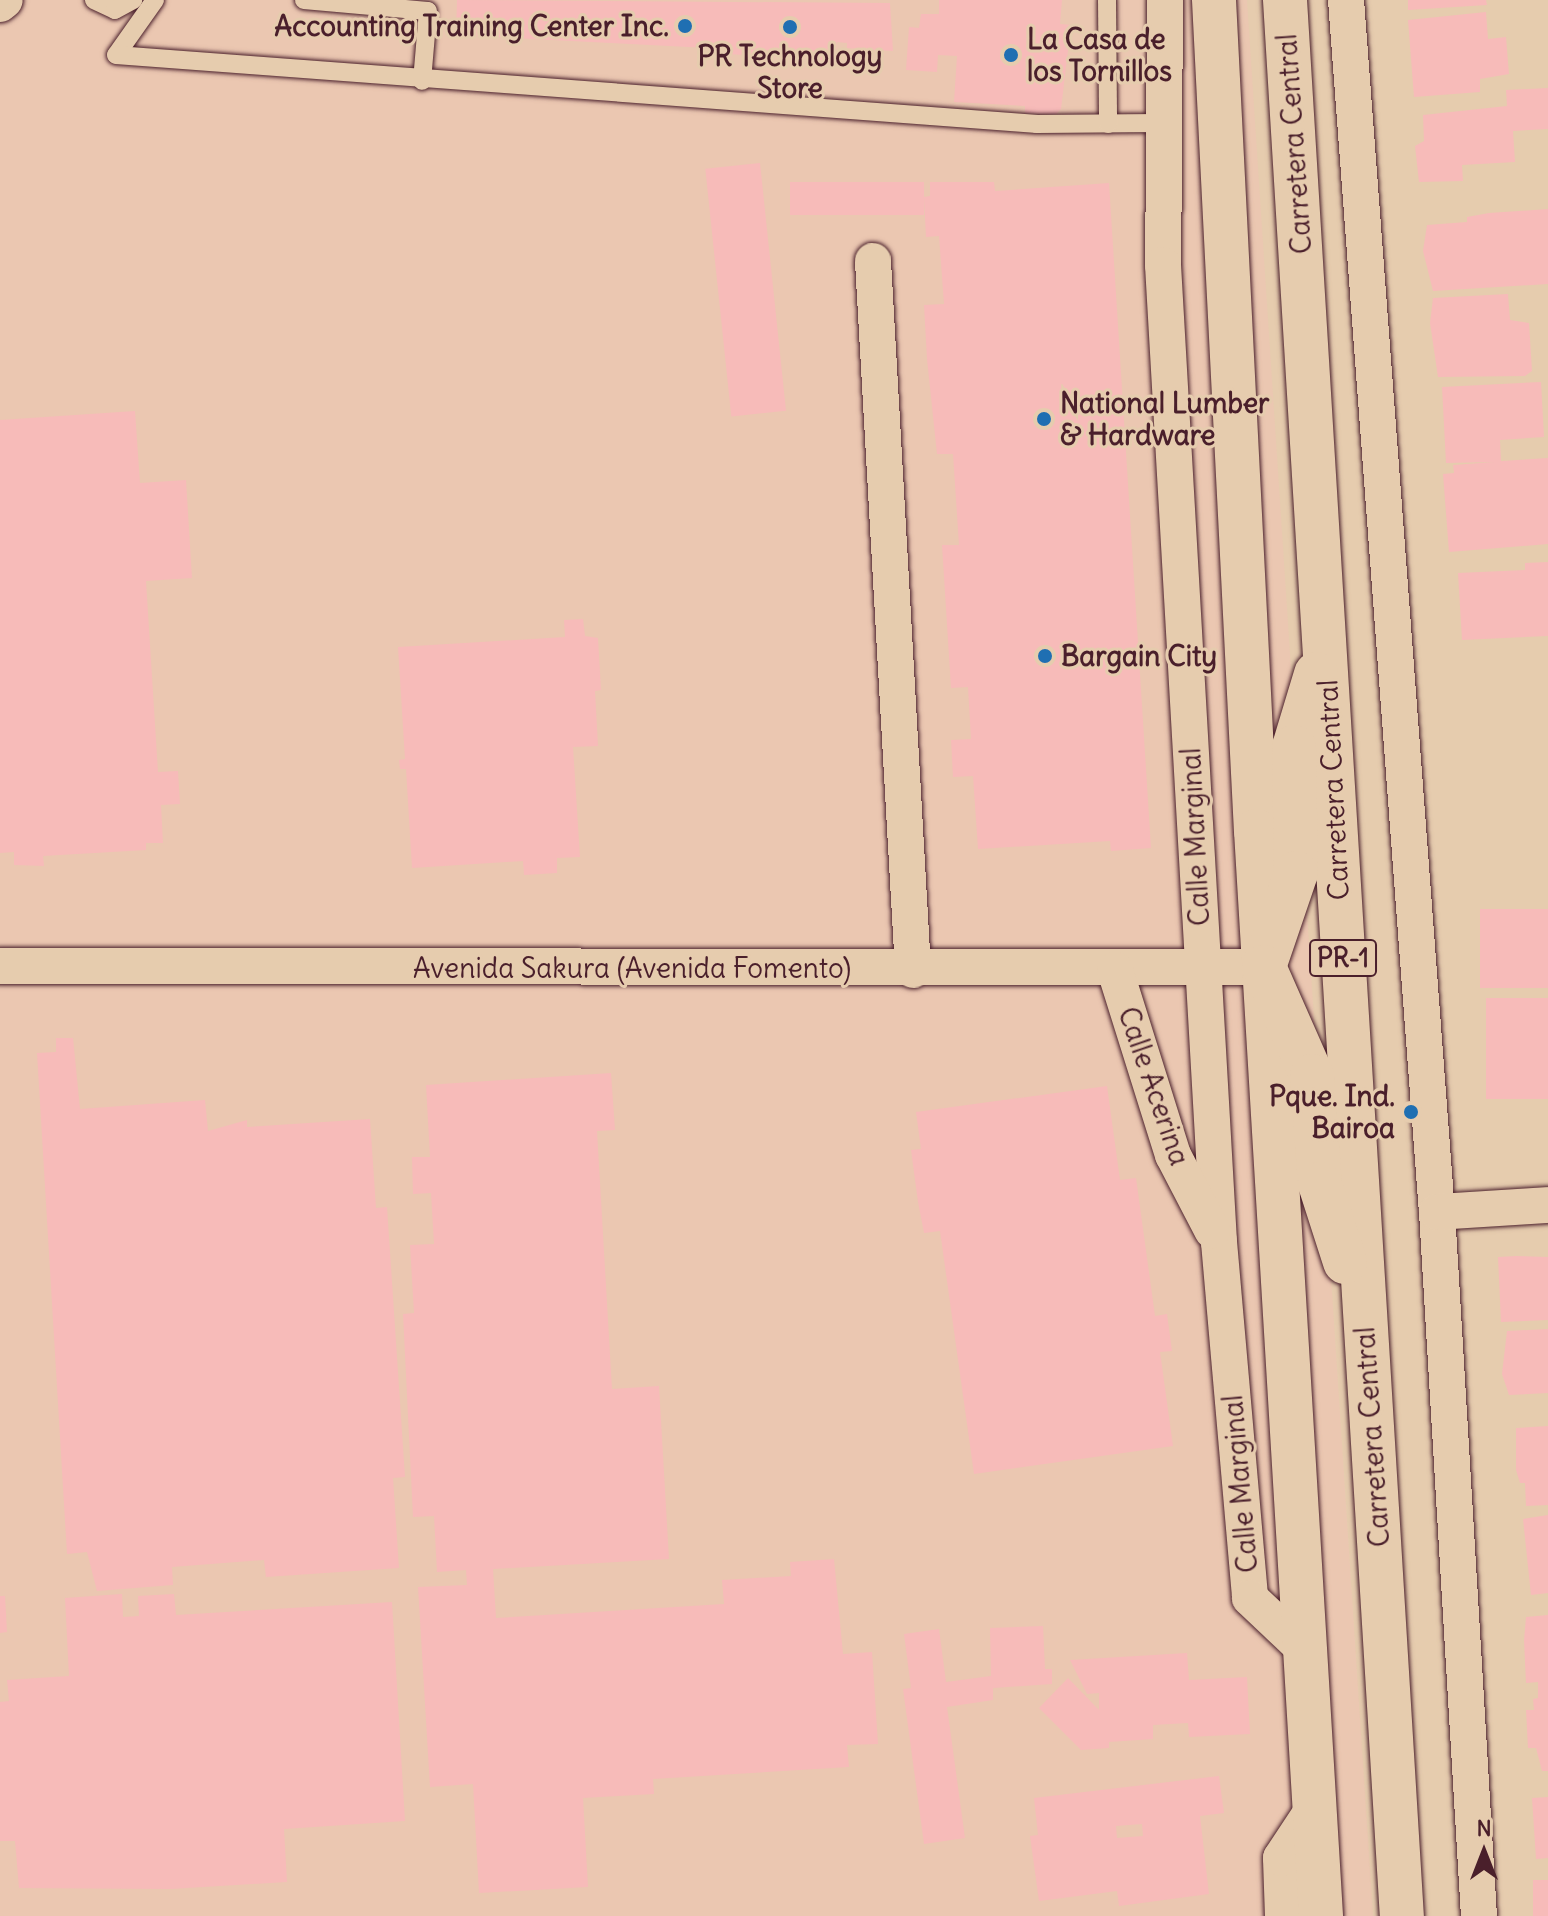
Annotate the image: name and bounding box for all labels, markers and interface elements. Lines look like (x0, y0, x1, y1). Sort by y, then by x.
place label: Accounting Training Center Inc. (274, 9, 669, 43)
marker: Accounting Training Center Inc. (676, 17, 694, 35)
marker: PR Technology Store (781, 18, 799, 36)
place label: La Casa de los Tornillos (1027, 22, 1172, 88)
street label: Carretera Central (1270, 33, 1318, 255)
place label: PR Technology Store (698, 39, 882, 105)
marker: La Casa de los Tornillos (1002, 46, 1020, 64)
place label: National Lumber & Hardware (1060, 386, 1269, 452)
marker: National Lumber & Hardware (1035, 410, 1053, 428)
place label: Bargain City (1061, 639, 1217, 673)
marker: Bargain City (1036, 647, 1054, 665)
street label: Carretera Central (1310, 679, 1356, 901)
street label: Calle Marginal (1174, 747, 1216, 927)
road number: PR-1 (1309, 936, 1377, 980)
street label: Avenida Sakura (Avenida Fomento) (413, 951, 851, 985)
street label: Calle Acerina (1111, 1002, 1197, 1170)
place label: Pque. Ind. Bairoa (1269, 1079, 1395, 1145)
marker: Pque. Ind. Bairoa (1402, 1103, 1420, 1121)
street label: Carretera Central (1348, 1326, 1396, 1548)
street label: Calle Marginal (1215, 1394, 1265, 1574)
north arrow (1444, 1812, 1524, 1892)
text: N (1476, 1814, 1492, 1842)

